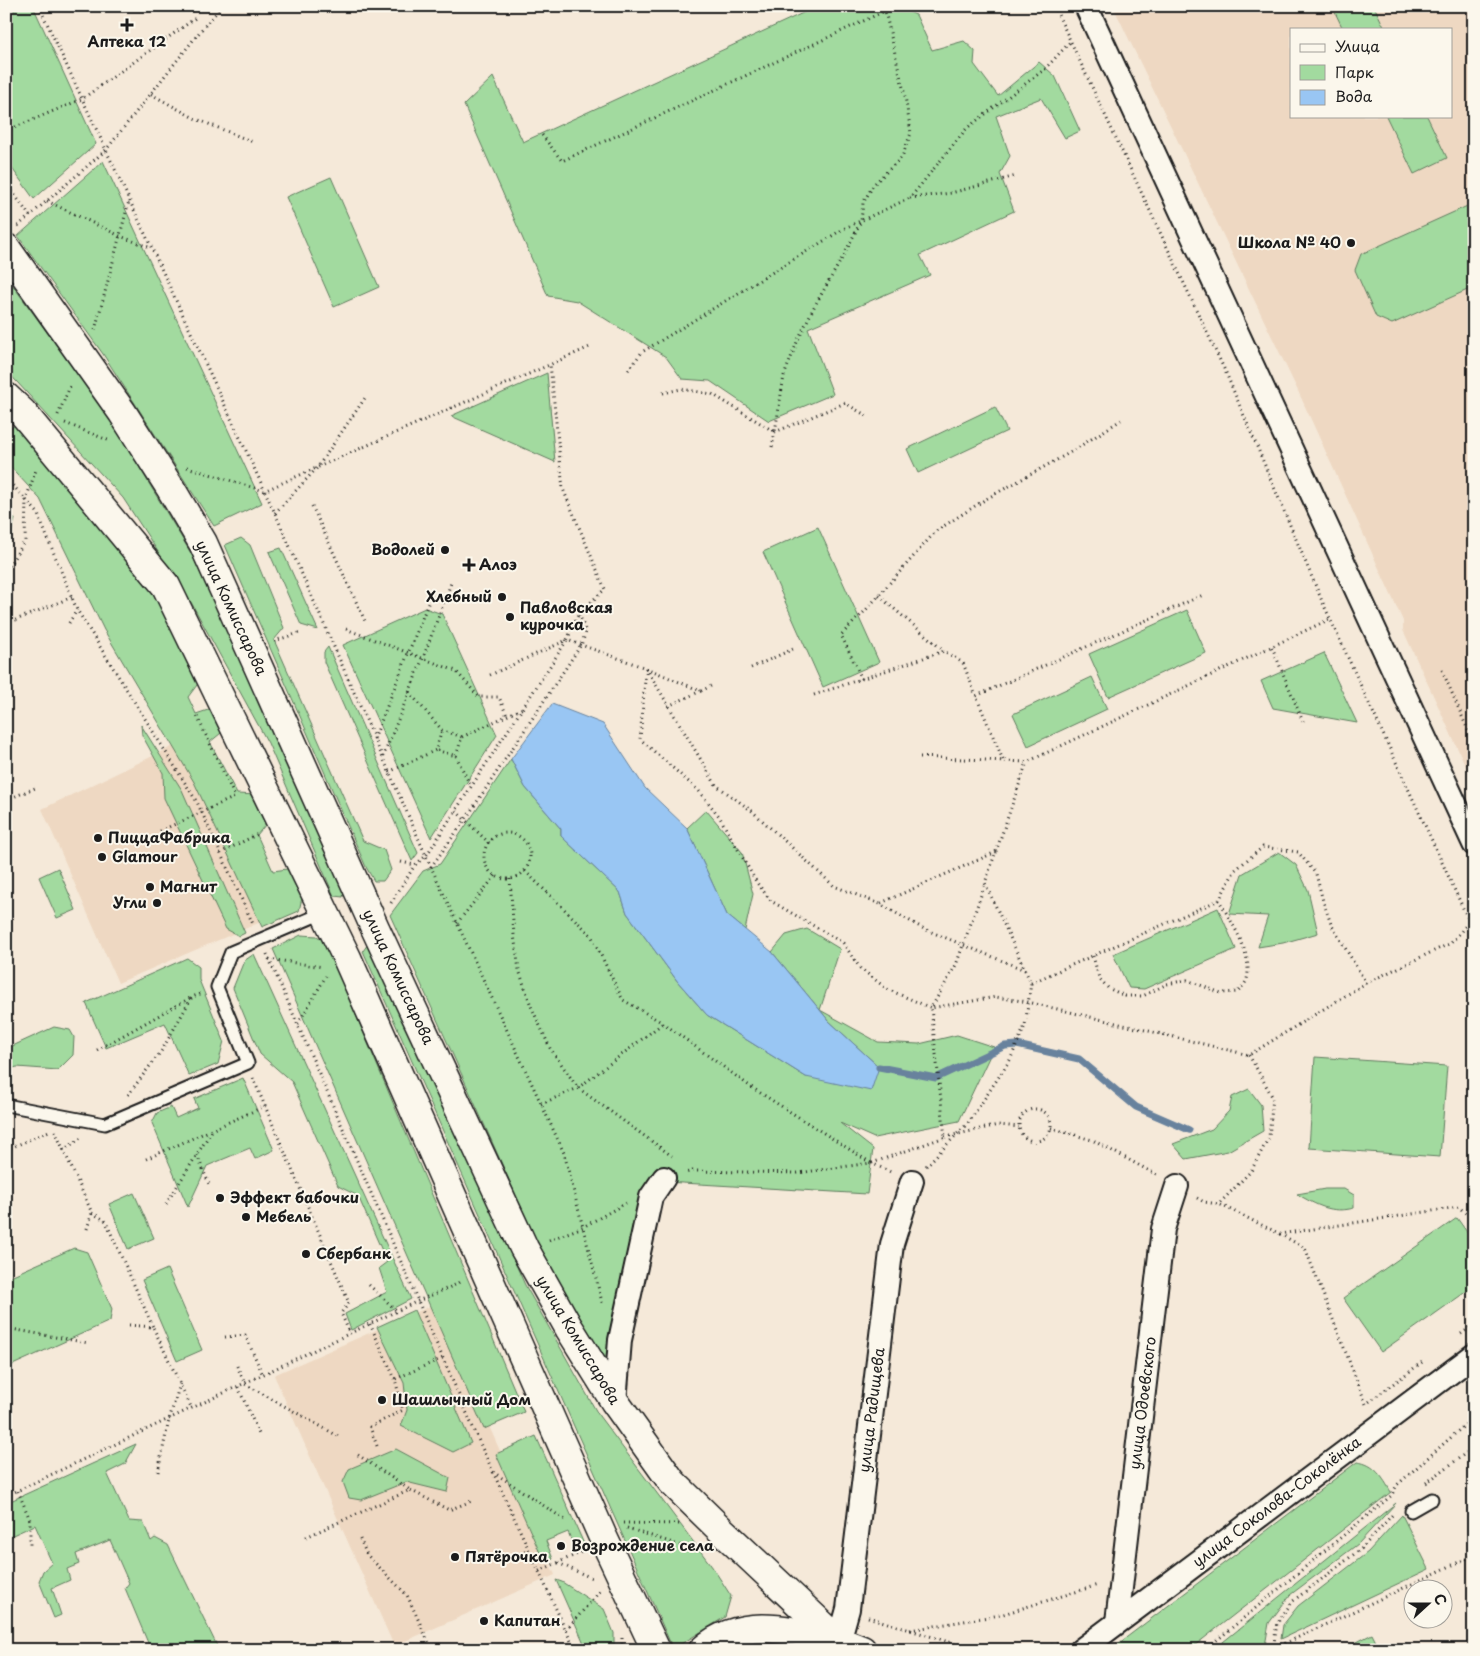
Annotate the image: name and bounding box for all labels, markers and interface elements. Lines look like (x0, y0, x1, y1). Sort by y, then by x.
marker: Аптека 12 (121, 19, 133, 31)
legend (1290, 28, 1452, 118)
place label: Аптека 12 (88, 29, 167, 52)
text: Улица (1335, 34, 1380, 57)
text: Парк (1335, 60, 1374, 83)
text: Вода (1335, 84, 1373, 107)
place label: Школа № 40 (1238, 230, 1341, 253)
marker: Школа № 40 (1345, 237, 1357, 249)
street label: улица Комиссарова (191, 536, 274, 680)
place label: Водолей (371, 537, 435, 560)
marker: Водолей (439, 544, 451, 556)
place label: Алоэ (479, 552, 517, 575)
marker: Алоэ (463, 559, 475, 571)
place label: Хлебный (426, 584, 492, 607)
marker: Хлебный (496, 591, 508, 603)
place label: Павловская курочка (520, 595, 613, 635)
marker: Павловская курочка (504, 611, 516, 623)
place label: ПиццаФабрика (108, 825, 231, 848)
marker: ПиццаФабрика (92, 832, 104, 844)
place label: Glamour (112, 844, 178, 867)
marker: Glamour (96, 851, 108, 863)
place label: Магнит (160, 874, 218, 897)
marker: Магнит (144, 881, 156, 893)
place label: Угли (113, 890, 147, 913)
marker: Угли (151, 897, 163, 909)
street label: улица Комиссарова (358, 905, 441, 1049)
place label: Эффект бабочки (230, 1185, 359, 1208)
marker: Эффект бабочки (214, 1192, 226, 1204)
place label: Мебель (256, 1204, 311, 1227)
marker: Мебель (240, 1211, 252, 1223)
place label: Сбербанк (316, 1241, 392, 1264)
marker: Сбербанк (300, 1248, 312, 1260)
street label: улица Комиссарова (532, 1270, 627, 1409)
street label: улица Одоевского (1122, 1335, 1161, 1471)
street label: улица Радищева (851, 1345, 890, 1474)
place label: Шашлычный Дом (392, 1387, 531, 1410)
marker: Шашлычный Дом (376, 1394, 388, 1406)
street label: улица Соколова-Соколёнка (1187, 1429, 1366, 1572)
place label: Возрождение села (571, 1533, 714, 1556)
marker: Возрождение села (555, 1540, 567, 1552)
place label: Пятёрочка (465, 1544, 549, 1567)
marker: Пятёрочка (449, 1551, 461, 1563)
north arrow (1402, 1578, 1452, 1628)
text: С (1429, 1590, 1452, 1608)
place label: Капитан (494, 1608, 561, 1631)
marker: Капитан (478, 1615, 490, 1627)

